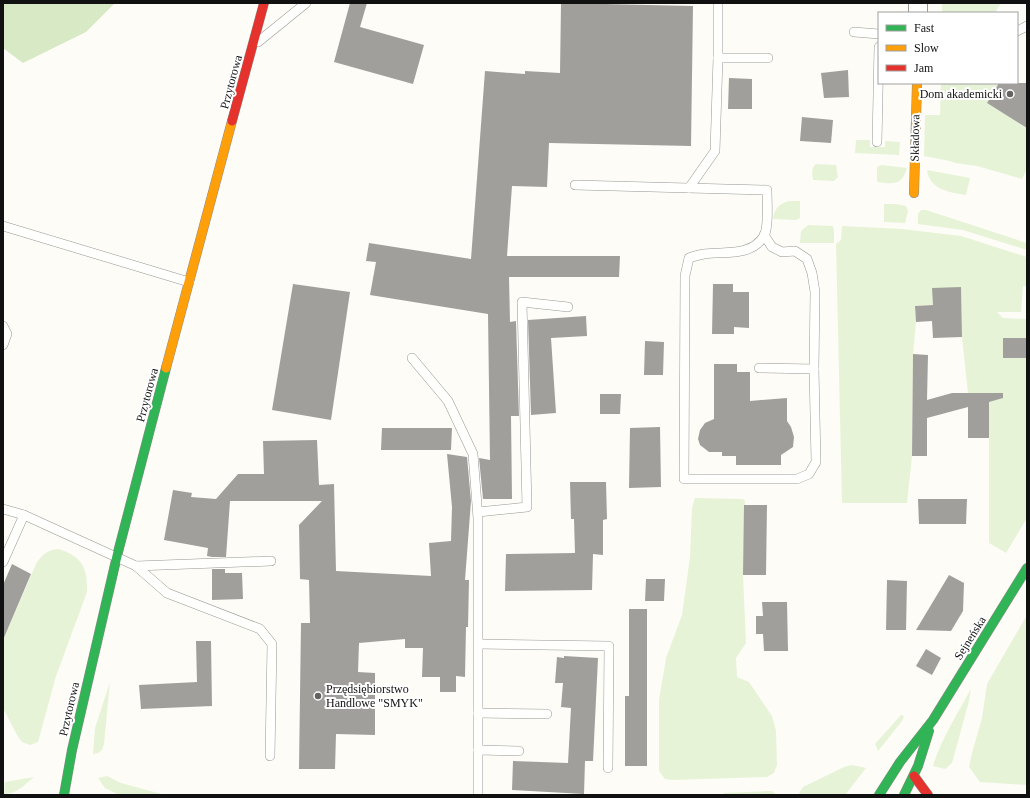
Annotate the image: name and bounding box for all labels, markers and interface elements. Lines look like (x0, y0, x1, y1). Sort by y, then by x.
legend (878, 12, 1018, 84)
text: Fast (914, 21, 935, 35)
text: Slow (914, 41, 939, 55)
street label: Przytorowa (217, 53, 245, 111)
text: Jam (914, 61, 934, 75)
place label: Dom akademicki (920, 87, 1003, 101)
marker: Dom akademicki (1005, 89, 1015, 99)
street label: Składowa (908, 114, 922, 162)
street label: Przytorowa (133, 366, 161, 424)
street label: Sejneńska (951, 613, 989, 662)
street label: Przytorowa (56, 680, 82, 738)
place label: Przędsiębiorstwo Handlowe "SMYK" (326, 682, 423, 710)
marker: Przędsiębiorstwo Handlowe "SMYK" (313, 691, 323, 701)

